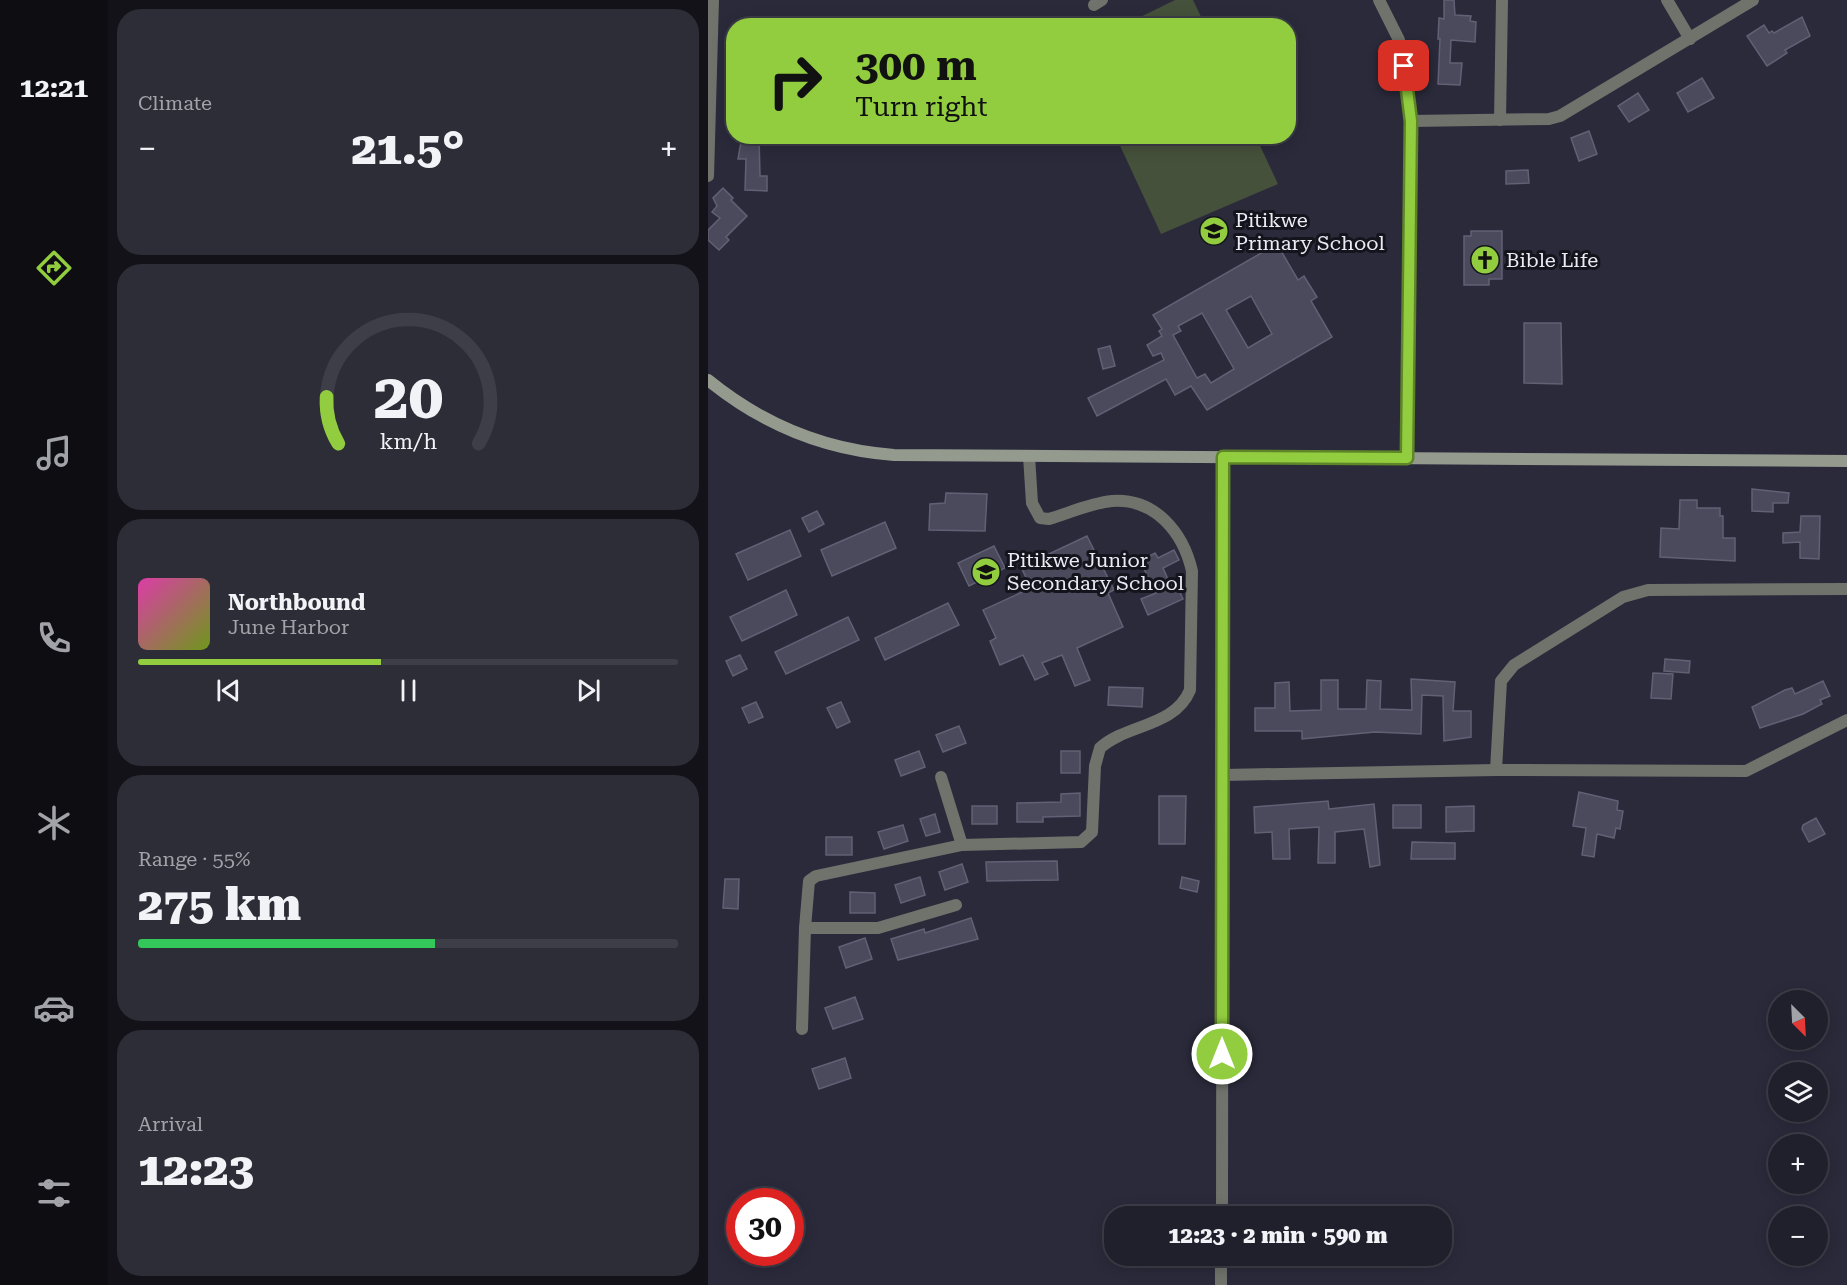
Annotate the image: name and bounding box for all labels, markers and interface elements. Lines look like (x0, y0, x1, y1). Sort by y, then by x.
pin (1378, 40, 1429, 91)
text: 300 m (855, 41, 977, 90)
icon: right (756, 42, 834, 120)
icon: arrive (1387, 49, 1420, 82)
text: 12:21 (20, 72, 88, 104)
text: Climate (138, 91, 212, 115)
text: Turn right (855, 91, 988, 123)
text: 21.5° (351, 122, 465, 175)
text: − (138, 129, 156, 168)
text: + (660, 129, 678, 168)
place label: Pitikwe Primary School (1235, 208, 1385, 255)
school or university icon: Pitikwe Primary School (1198, 215, 1230, 247)
church icon: Bible Life (1469, 244, 1501, 276)
icon: directions (33, 247, 75, 289)
place label: Bible Life (1506, 248, 1598, 272)
text: 20 (373, 360, 443, 433)
text: km/h (379, 430, 437, 455)
icon: music (33, 432, 75, 474)
place label: Pitikwe Junior Secondary School (1007, 548, 1184, 595)
school or university icon: Pitikwe Junior Secondary School (970, 556, 1002, 588)
text: Northbound (228, 590, 366, 615)
text: June Harbor (228, 615, 349, 639)
icon: phone (33, 617, 75, 659)
icon: previous (212, 674, 245, 707)
icon: pause (392, 674, 425, 707)
icon: next (572, 674, 605, 707)
icon: climate (33, 802, 75, 844)
text: Range · 55% (138, 847, 250, 871)
text: 275 km (138, 878, 301, 931)
icon: car (33, 987, 75, 1029)
north arrow (1768, 990, 1828, 1050)
map controls (1768, 990, 1828, 1266)
position arrow (1190, 1022, 1254, 1086)
button: layers (1768, 1062, 1828, 1122)
text: Arrival (138, 1112, 203, 1136)
button: + (1768, 1134, 1828, 1194)
text: 12:23 (138, 1143, 254, 1196)
icon: filters (33, 1172, 75, 1214)
speed limit sign: 30 (726, 1188, 804, 1266)
button: − (1768, 1206, 1828, 1266)
text: 12:23 · 2 min · 590 m (1168, 1223, 1388, 1248)

